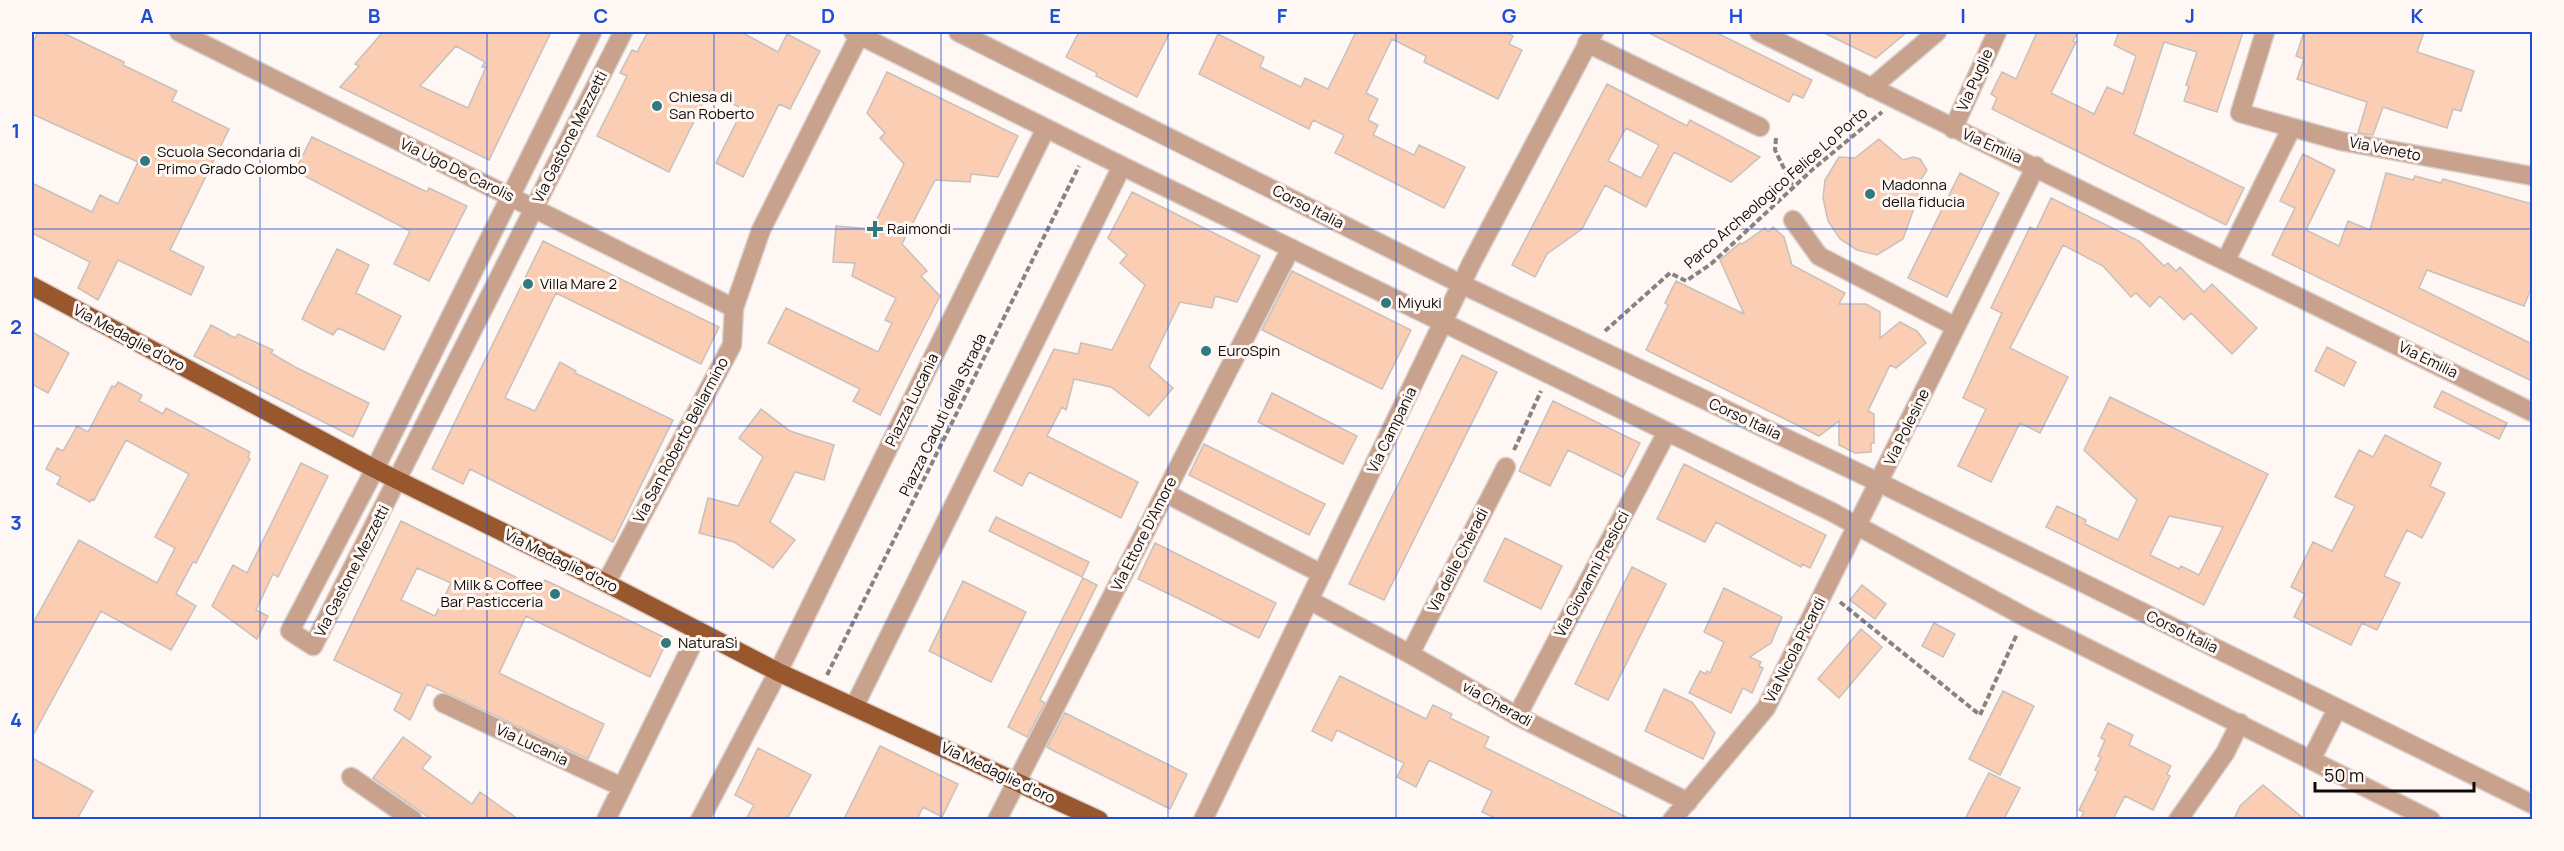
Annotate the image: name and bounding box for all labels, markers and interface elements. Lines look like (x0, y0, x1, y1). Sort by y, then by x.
text: A (140, 2, 154, 29)
text: B (368, 2, 381, 29)
text: C (594, 2, 608, 29)
text: D (821, 2, 835, 29)
text: E (1049, 2, 1061, 29)
text: F (1277, 2, 1288, 29)
text: G (1502, 2, 1517, 29)
text: H (1729, 2, 1743, 29)
text: I (1960, 2, 1966, 29)
text: J (2185, 2, 2195, 29)
text: K (2411, 2, 2424, 29)
street label: Via Puglie (1951, 45, 1998, 114)
street label: Via Gastone Mezzetti (527, 67, 612, 206)
place label: Chiesa di San Roberto (669, 86, 755, 124)
marker: Chiesa di San Roberto (650, 99, 664, 113)
street label: Parco Archeologico Felice Lo Porto (1679, 102, 1872, 273)
text: 1 (12, 117, 20, 144)
street label: Via Emilia (1959, 123, 2026, 168)
street label: Via Veneto (2348, 131, 2423, 166)
street label: Via Ugo De Carolis (397, 133, 518, 206)
place label: Scuola Secondaria di Primo Grado Colombo (157, 141, 307, 179)
marker: Scuola Secondaria di Primo Grado Colombo (138, 154, 152, 168)
place label: Madonna della fiducia (1882, 174, 1965, 212)
street label: Corso Italia (1269, 180, 1348, 234)
marker: Madonna della fiducia (1863, 187, 1877, 201)
place label: Raimondi (887, 218, 951, 239)
marker: Raimondi (868, 222, 882, 236)
place label: Villa Mare 2 (540, 273, 617, 294)
marker: Villa Mare 2 (521, 277, 535, 291)
place label: Miyuki (1398, 292, 1442, 313)
marker: Miyuki (1379, 296, 1393, 310)
street label: Via Medaglie d'oro (70, 299, 189, 376)
text: 2 (10, 313, 22, 340)
street label: Piazza Caduti della Strada (894, 330, 991, 500)
street label: Via Emilia (2395, 336, 2461, 383)
place label: EuroSpin (1218, 340, 1280, 361)
marker: EuroSpin (1199, 344, 1213, 358)
street label: Piazza Lucania (880, 350, 943, 450)
street label: Via San Roberto Bellarmino (628, 353, 733, 526)
street label: Via Campania (1362, 383, 1421, 476)
street label: Via Polesine (1879, 385, 1934, 469)
street label: Corso Italia (1706, 393, 1785, 444)
street label: Via Ettore D'Amore (1106, 473, 1182, 595)
street label: Via Gastone Mezzetti (309, 501, 394, 640)
street label: Via delle Chéradi (1422, 504, 1493, 615)
street label: Via Giovanni Presicci (1549, 507, 1634, 641)
text: 3 (10, 509, 22, 536)
street label: Via Medaglie d'oro (501, 524, 622, 597)
place label: Milk & Coffee Bar Pasticceria (440, 574, 543, 612)
marker: Milk & Coffee Bar Pasticceria (548, 587, 562, 601)
street label: Via Nicola Picardi (1759, 593, 1830, 706)
street label: Corso Italia (2143, 605, 2222, 658)
place label: NaturaSì (678, 632, 738, 653)
marker: NaturaSì (659, 636, 673, 650)
street label: via Cheradi (1459, 676, 1536, 731)
text: 4 (10, 706, 22, 733)
street label: Via Lucania (493, 719, 572, 770)
street label: Via Medaglie d'oro (938, 737, 1059, 808)
scale bar (2315, 755, 2474, 793)
text: 50 m (2324, 763, 2364, 787)

